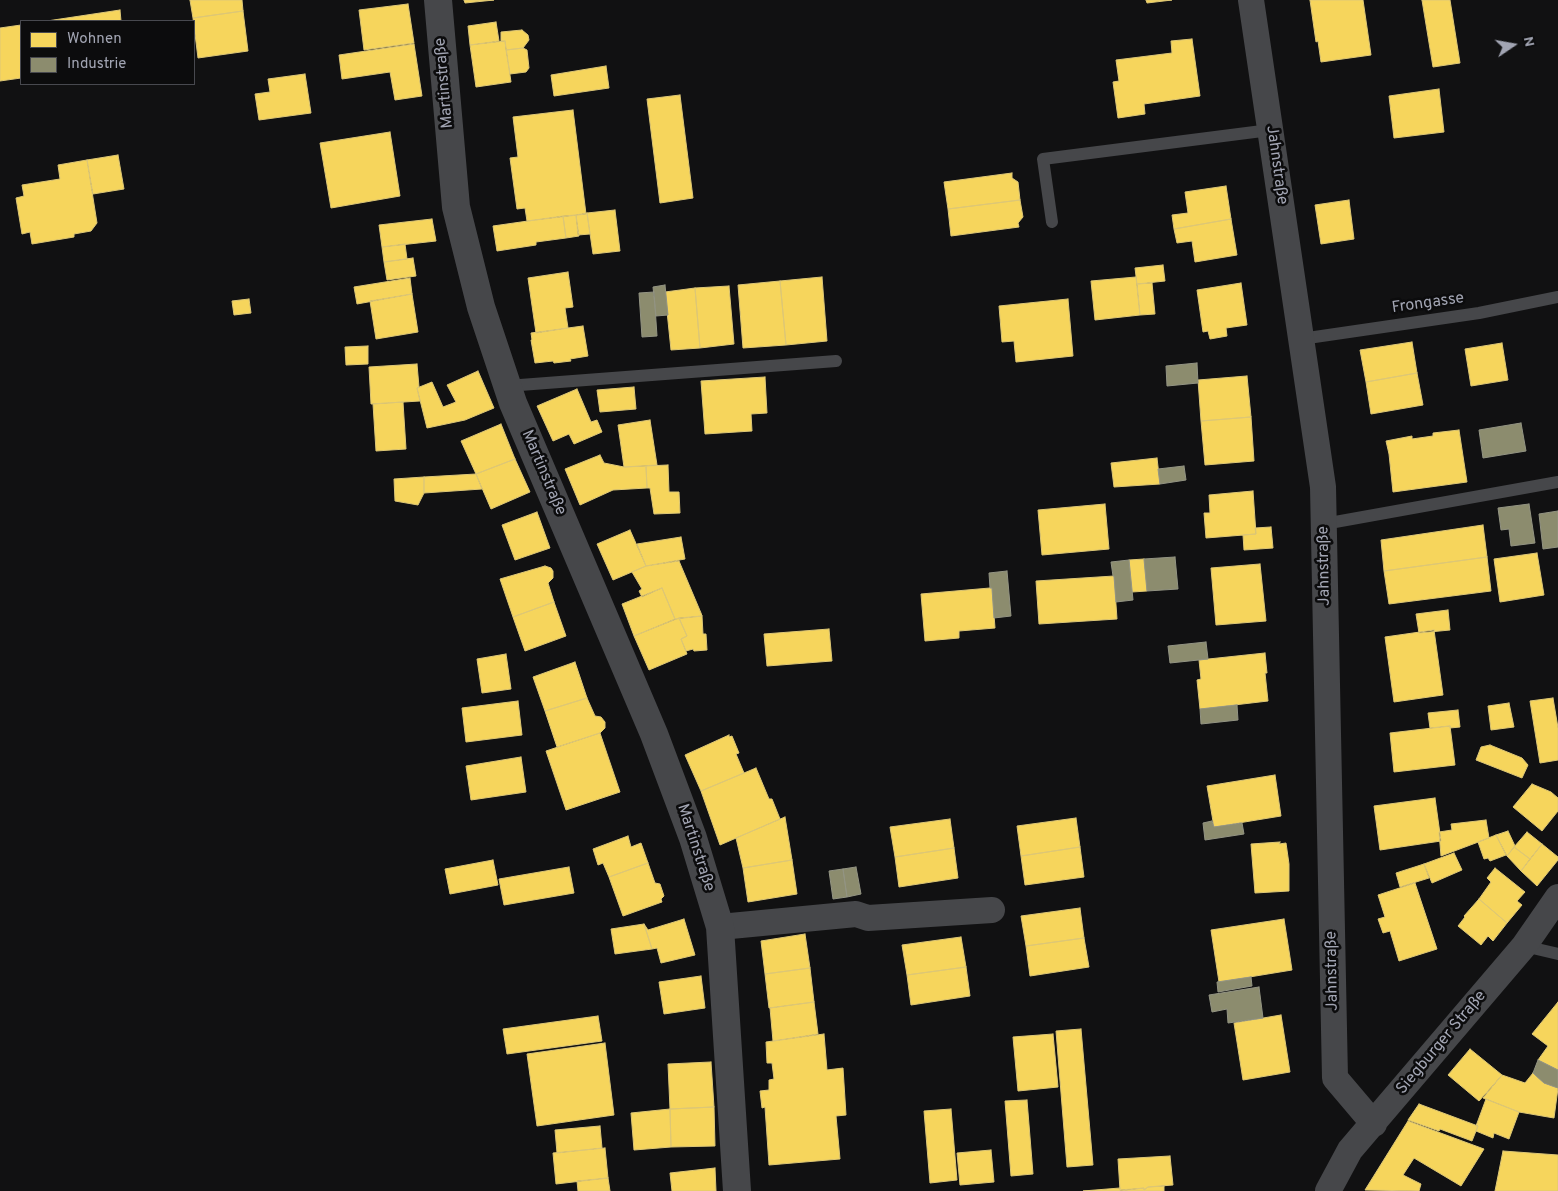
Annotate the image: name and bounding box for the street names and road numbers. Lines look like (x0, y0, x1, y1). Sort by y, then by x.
street label: Martinstraße (431, 37, 459, 129)
street label: Jahnstraße (1261, 124, 1291, 206)
street label: Frongasse (1391, 289, 1465, 319)
street label: Martinstraße (516, 427, 570, 519)
street label: Jahnstraße (1315, 526, 1335, 606)
street label: Martinstraße (672, 802, 718, 894)
street label: Jahnstraße (1323, 931, 1343, 1011)
street label: Siegburger Straße (1393, 987, 1491, 1099)

